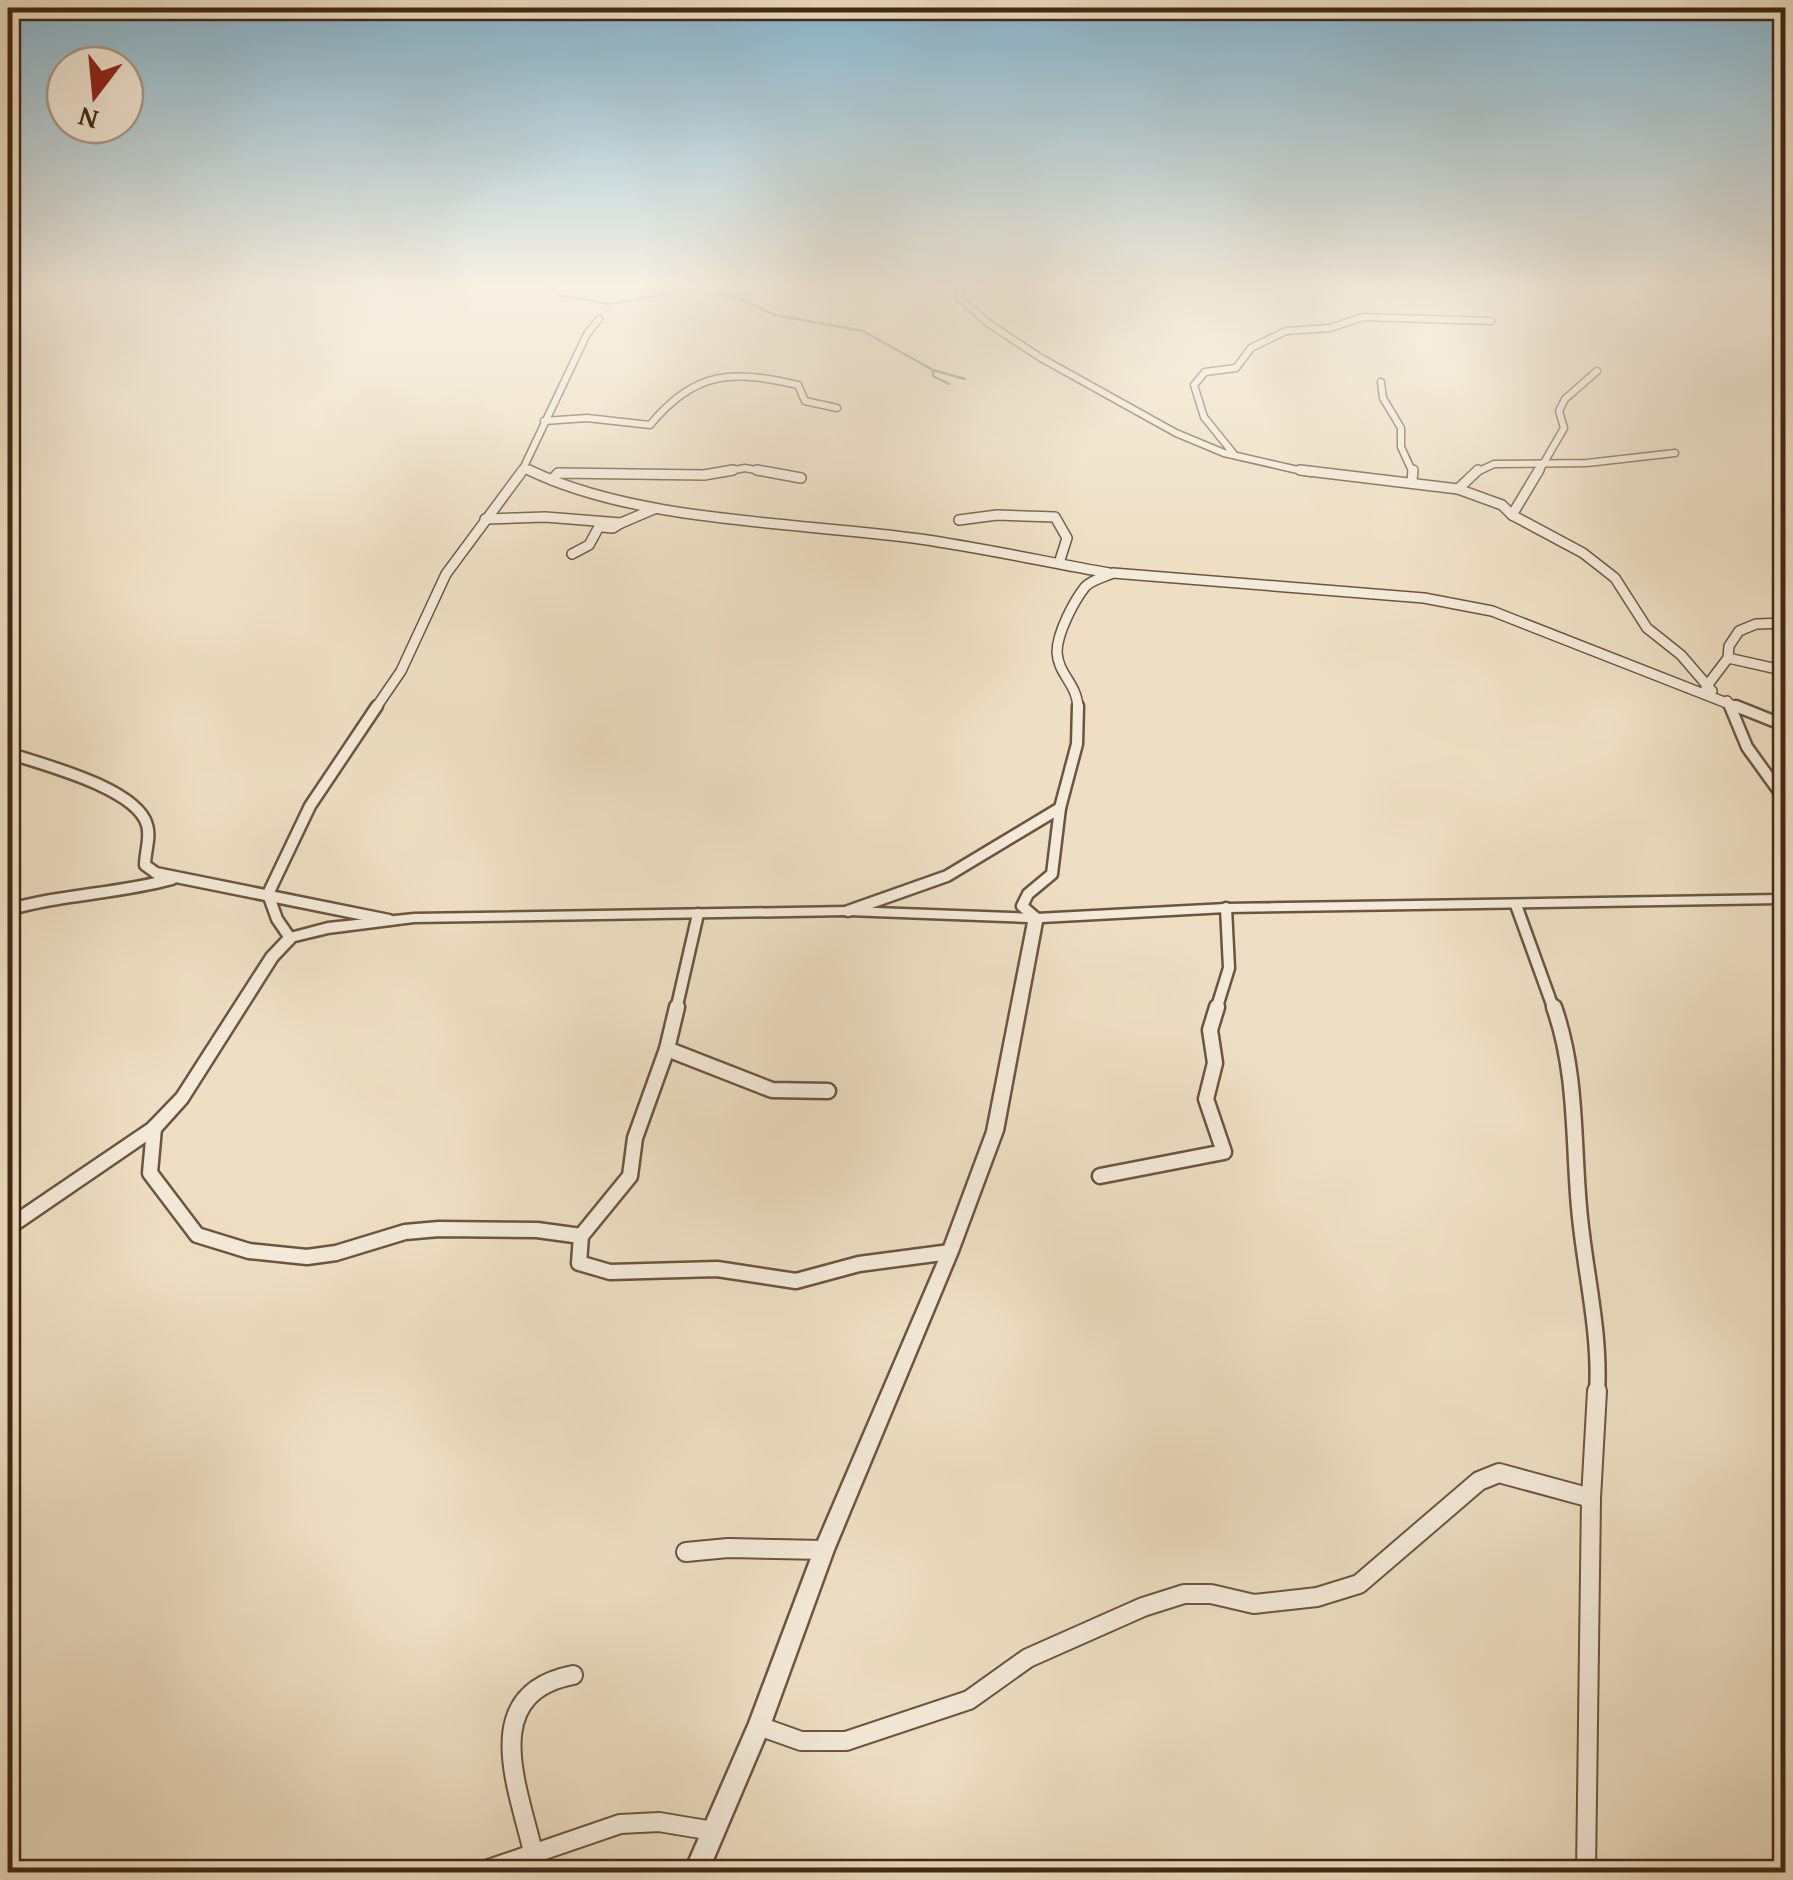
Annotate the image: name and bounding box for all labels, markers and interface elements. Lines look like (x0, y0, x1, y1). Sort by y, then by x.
north arrow (45, 45, 145, 145)
text: N (73, 97, 103, 142)

